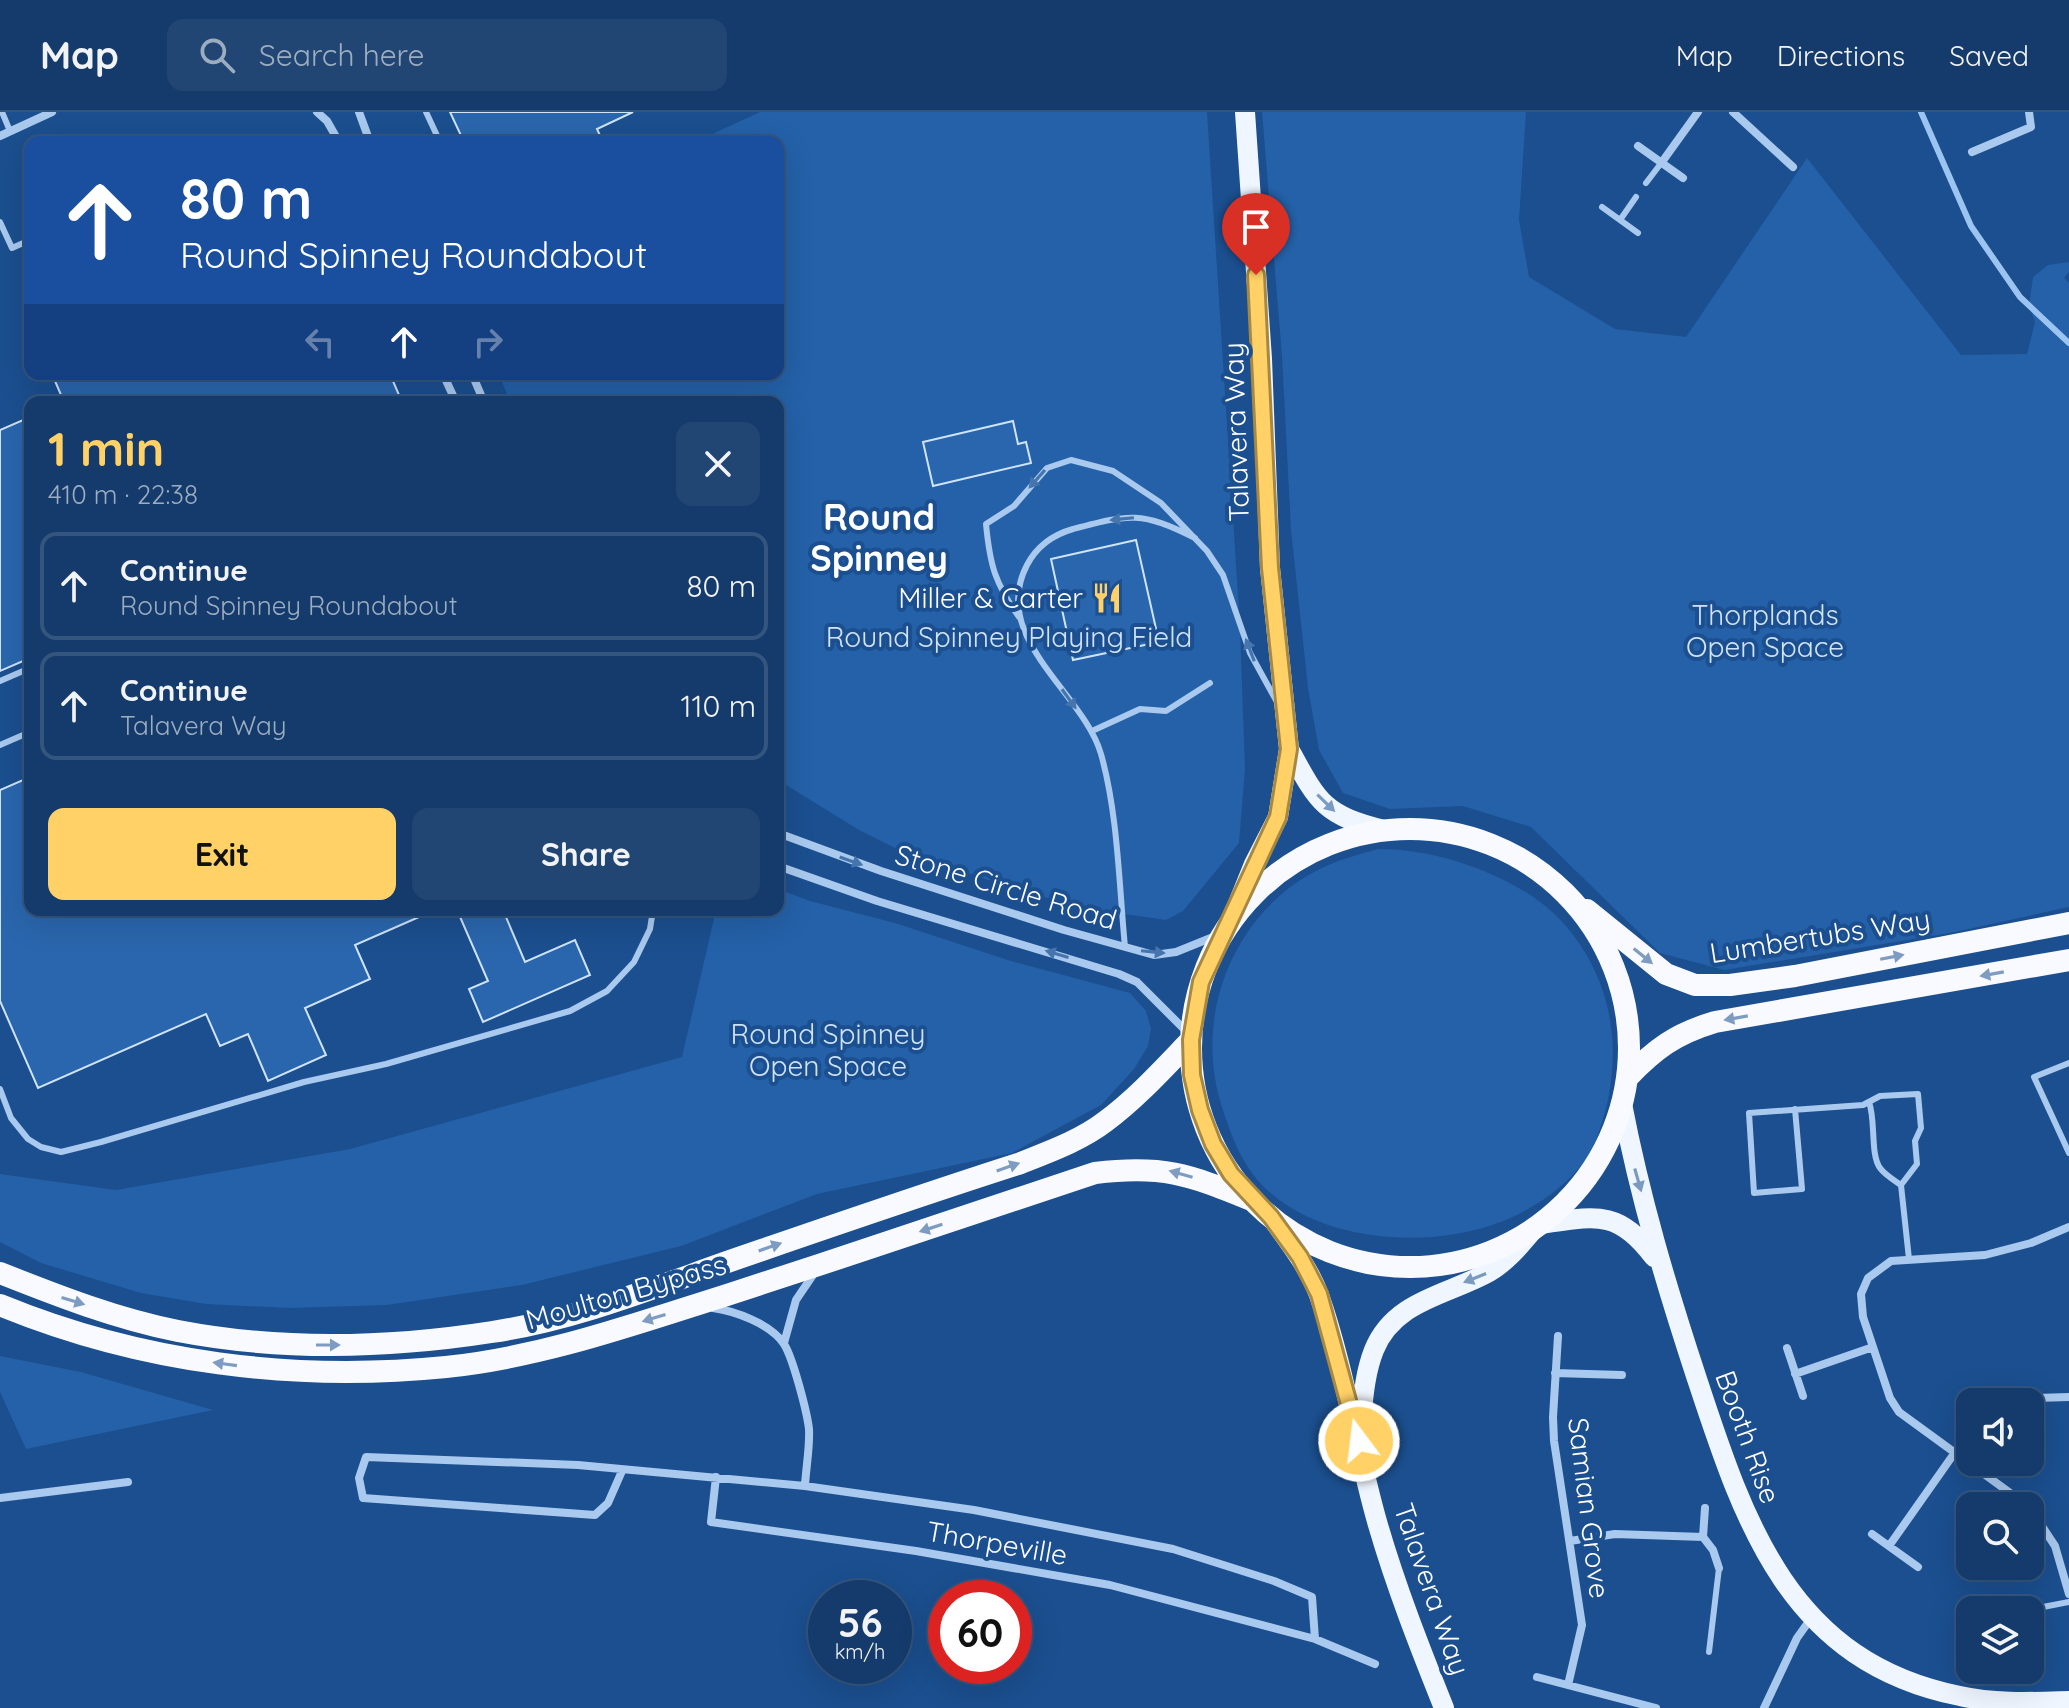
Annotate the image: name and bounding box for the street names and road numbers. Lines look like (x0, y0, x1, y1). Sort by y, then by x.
street label: Talavera Way (1215, 342, 1256, 522)
street label: Stone Circle Road (891, 836, 1121, 937)
street label: Lumbertubs Way (1707, 901, 1933, 970)
street label: Moulton Bypass (522, 1246, 730, 1337)
street label: Booth Rise (1708, 1366, 1789, 1508)
street label: Samian Grove (1561, 1416, 1618, 1600)
street label: Talavera Way (1387, 1498, 1478, 1679)
street label: Thorpeville (924, 1513, 1070, 1572)

